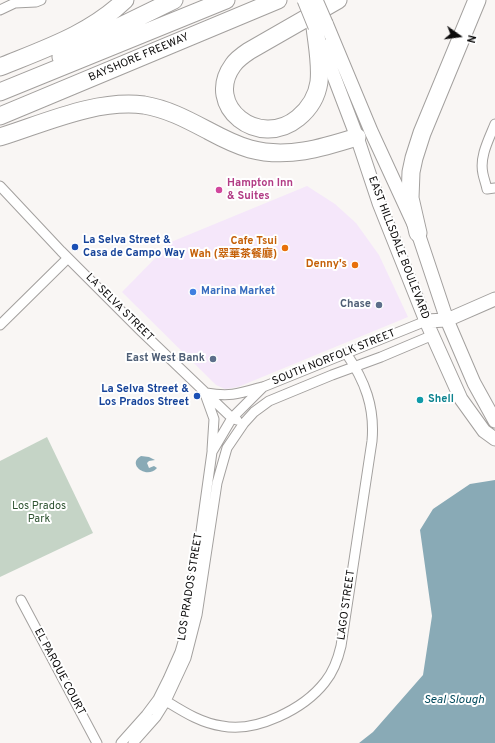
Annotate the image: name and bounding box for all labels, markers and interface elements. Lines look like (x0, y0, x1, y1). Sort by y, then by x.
north arrow (439, 16, 479, 56)
street label: BAYSHORE FREEWAY (87, 31, 191, 85)
text: N (463, 33, 478, 44)
street label: EAST HILLSDALE BOULEVARD (365, 175, 431, 321)
place label: Hampton Inn & Suites (227, 177, 293, 203)
marker: Hampton Inn & Suites (214, 185, 224, 195)
place label: La Selva Street & Casa de Campo Way (83, 234, 185, 260)
place label: Cafe Tsui Wah (翠華茶餐廳) (190, 235, 277, 261)
marker: La Selva Street & Casa de Campo Way (70, 242, 80, 252)
marker: Cafe Tsui Wah (翠華茶餐廳) (280, 243, 290, 253)
place label: Denny's (306, 258, 347, 272)
marker: Denny's (350, 260, 360, 270)
street label: LA SELVA STREET (82, 271, 156, 345)
place label: Marina Market (201, 285, 275, 299)
marker: Marina Market (188, 287, 198, 297)
place label: Chase (340, 298, 371, 312)
marker: Chase (374, 300, 384, 310)
street label: SOUTH NORFOLK STREET (271, 327, 397, 389)
place label: East West Bank (126, 352, 205, 366)
marker: East West Bank (208, 354, 218, 364)
place label: La Selva Street & Los Prados Street (99, 383, 189, 409)
marker: La Selva Street & Los Prados Street (192, 391, 202, 401)
place label: Shell (428, 393, 454, 407)
marker: Shell (415, 395, 425, 405)
park label: Los Prados Park (12, 500, 66, 526)
street label: LOS PRADOS STREET (176, 532, 206, 642)
street label: LAGO STREET (336, 569, 358, 641)
street label: EL PARQUE COURT (31, 626, 87, 718)
water label: Seal Slough (424, 694, 484, 708)

